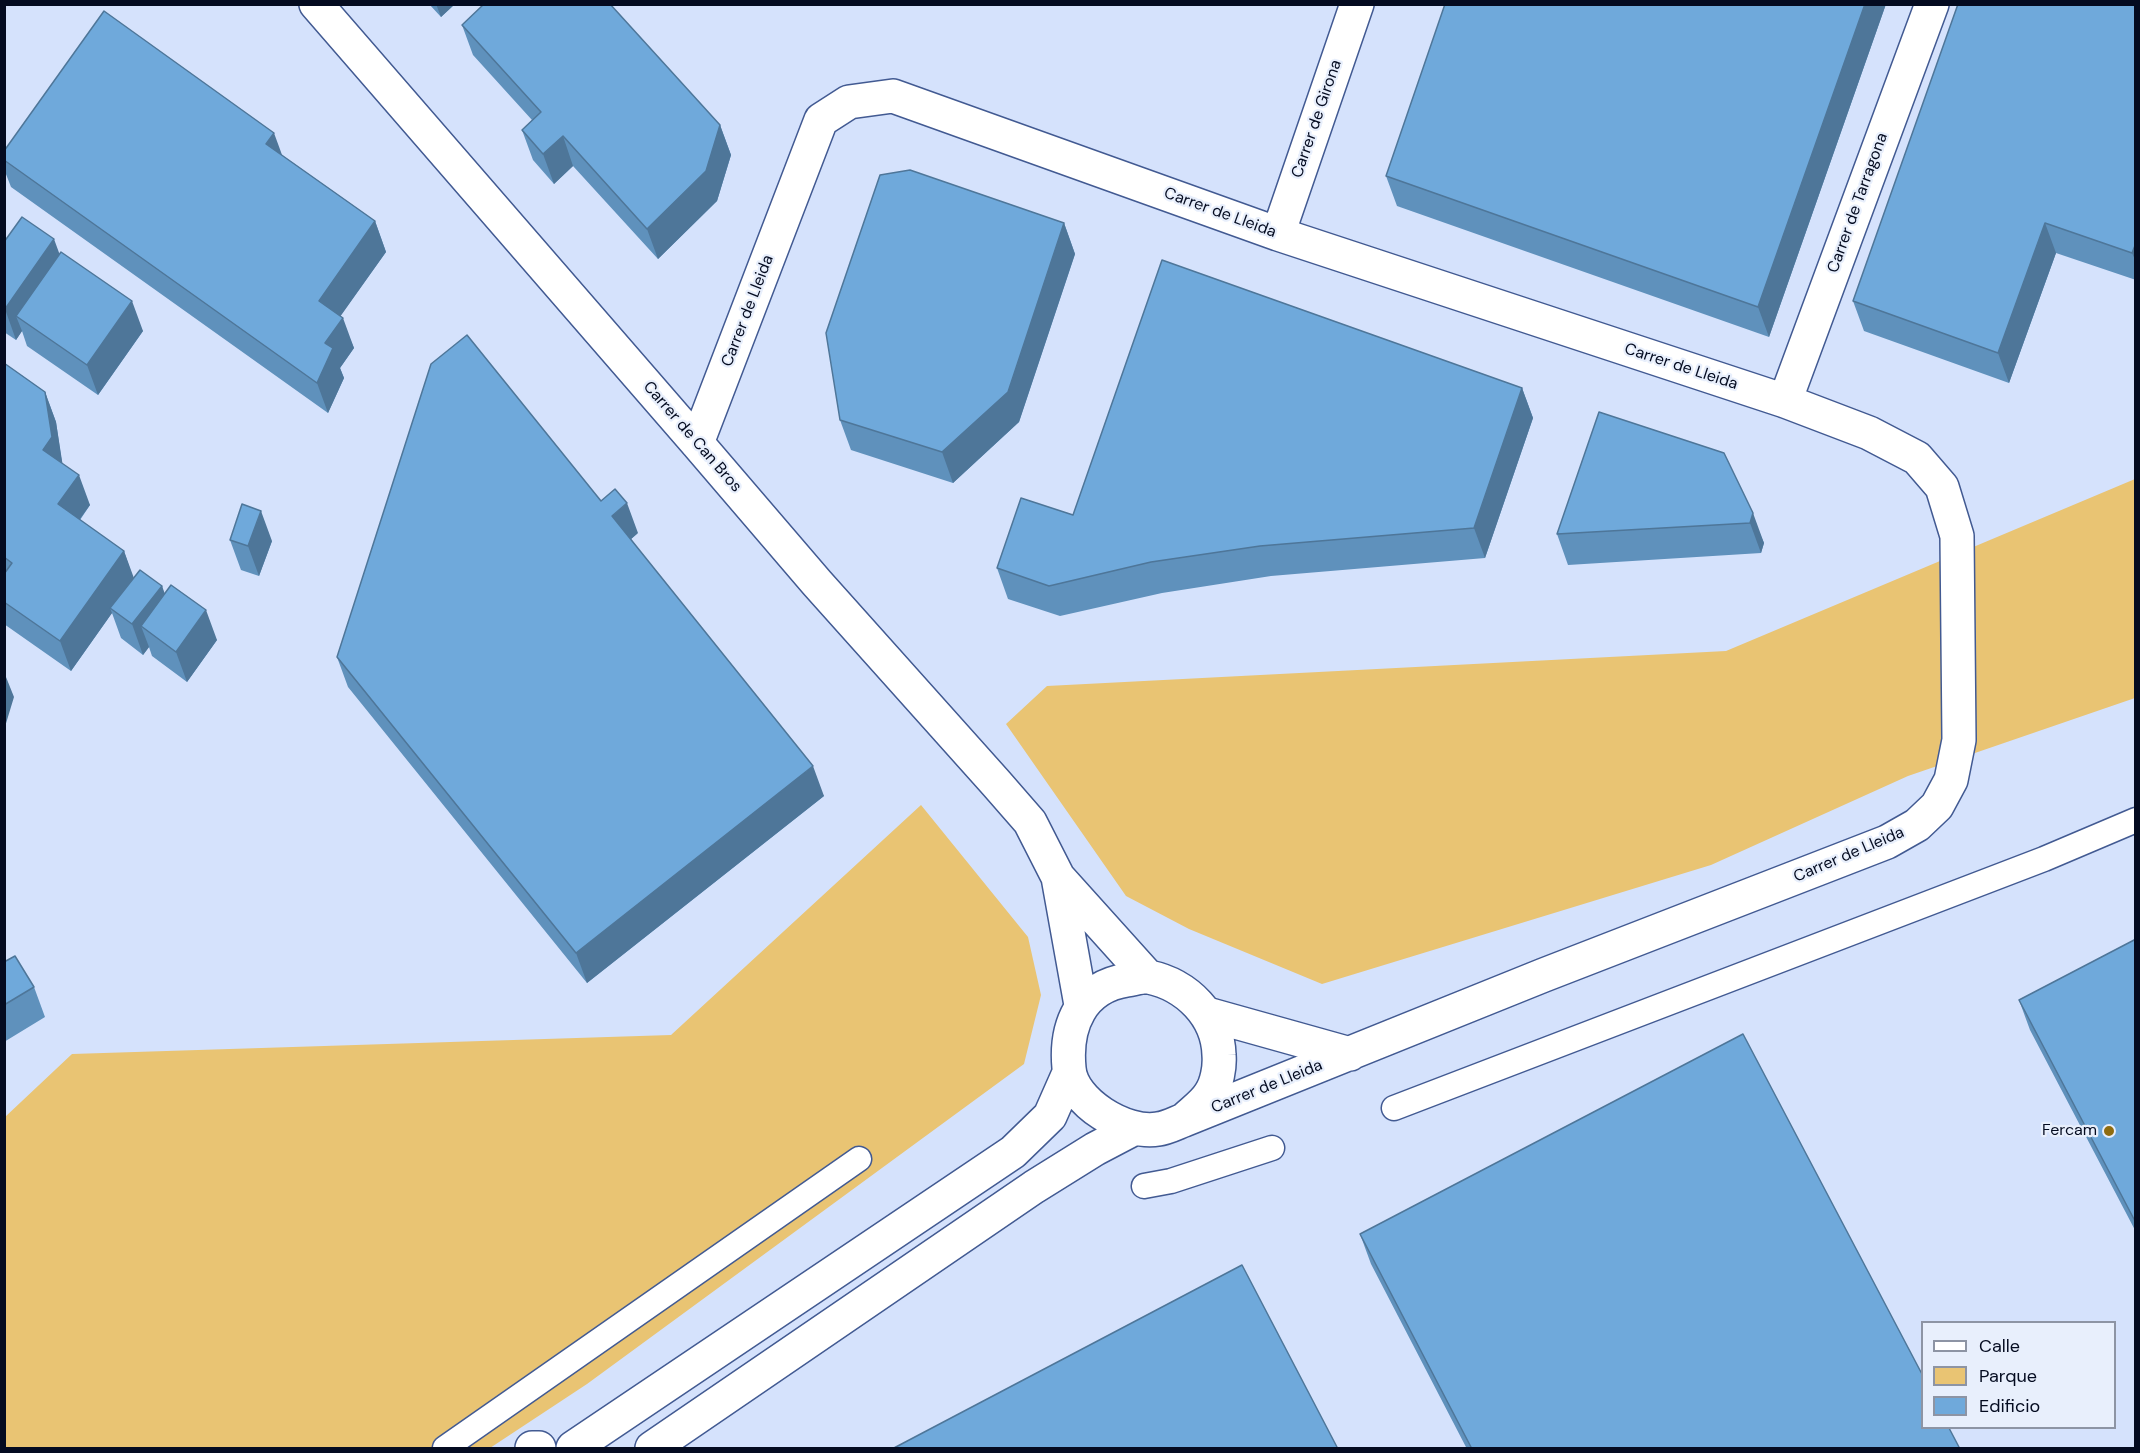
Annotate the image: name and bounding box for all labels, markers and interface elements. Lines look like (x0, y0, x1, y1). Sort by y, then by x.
street label: Carrer de Girona (1288, 58, 1346, 180)
street label: Carrer de Tarragona (1824, 130, 1892, 276)
street label: Carrer de Lleida (1161, 184, 1279, 242)
street label: Carrer de Lleida (718, 252, 778, 370)
street label: Carrer de Lleida (1622, 340, 1740, 394)
street label: Carrer de Can Bros (639, 378, 745, 496)
street label: Carrer de Lleida (1791, 823, 1907, 887)
street label: Carrer de Lleida (1209, 1056, 1325, 1118)
place label: Fercam (2042, 1121, 2097, 1141)
marker: Fercam (2102, 1124, 2116, 1138)
legend (1921, 1321, 2116, 1429)
text: Calle (1979, 1334, 2020, 1358)
text: Parque (1979, 1364, 2037, 1388)
text: Edificio (1979, 1394, 2040, 1418)

